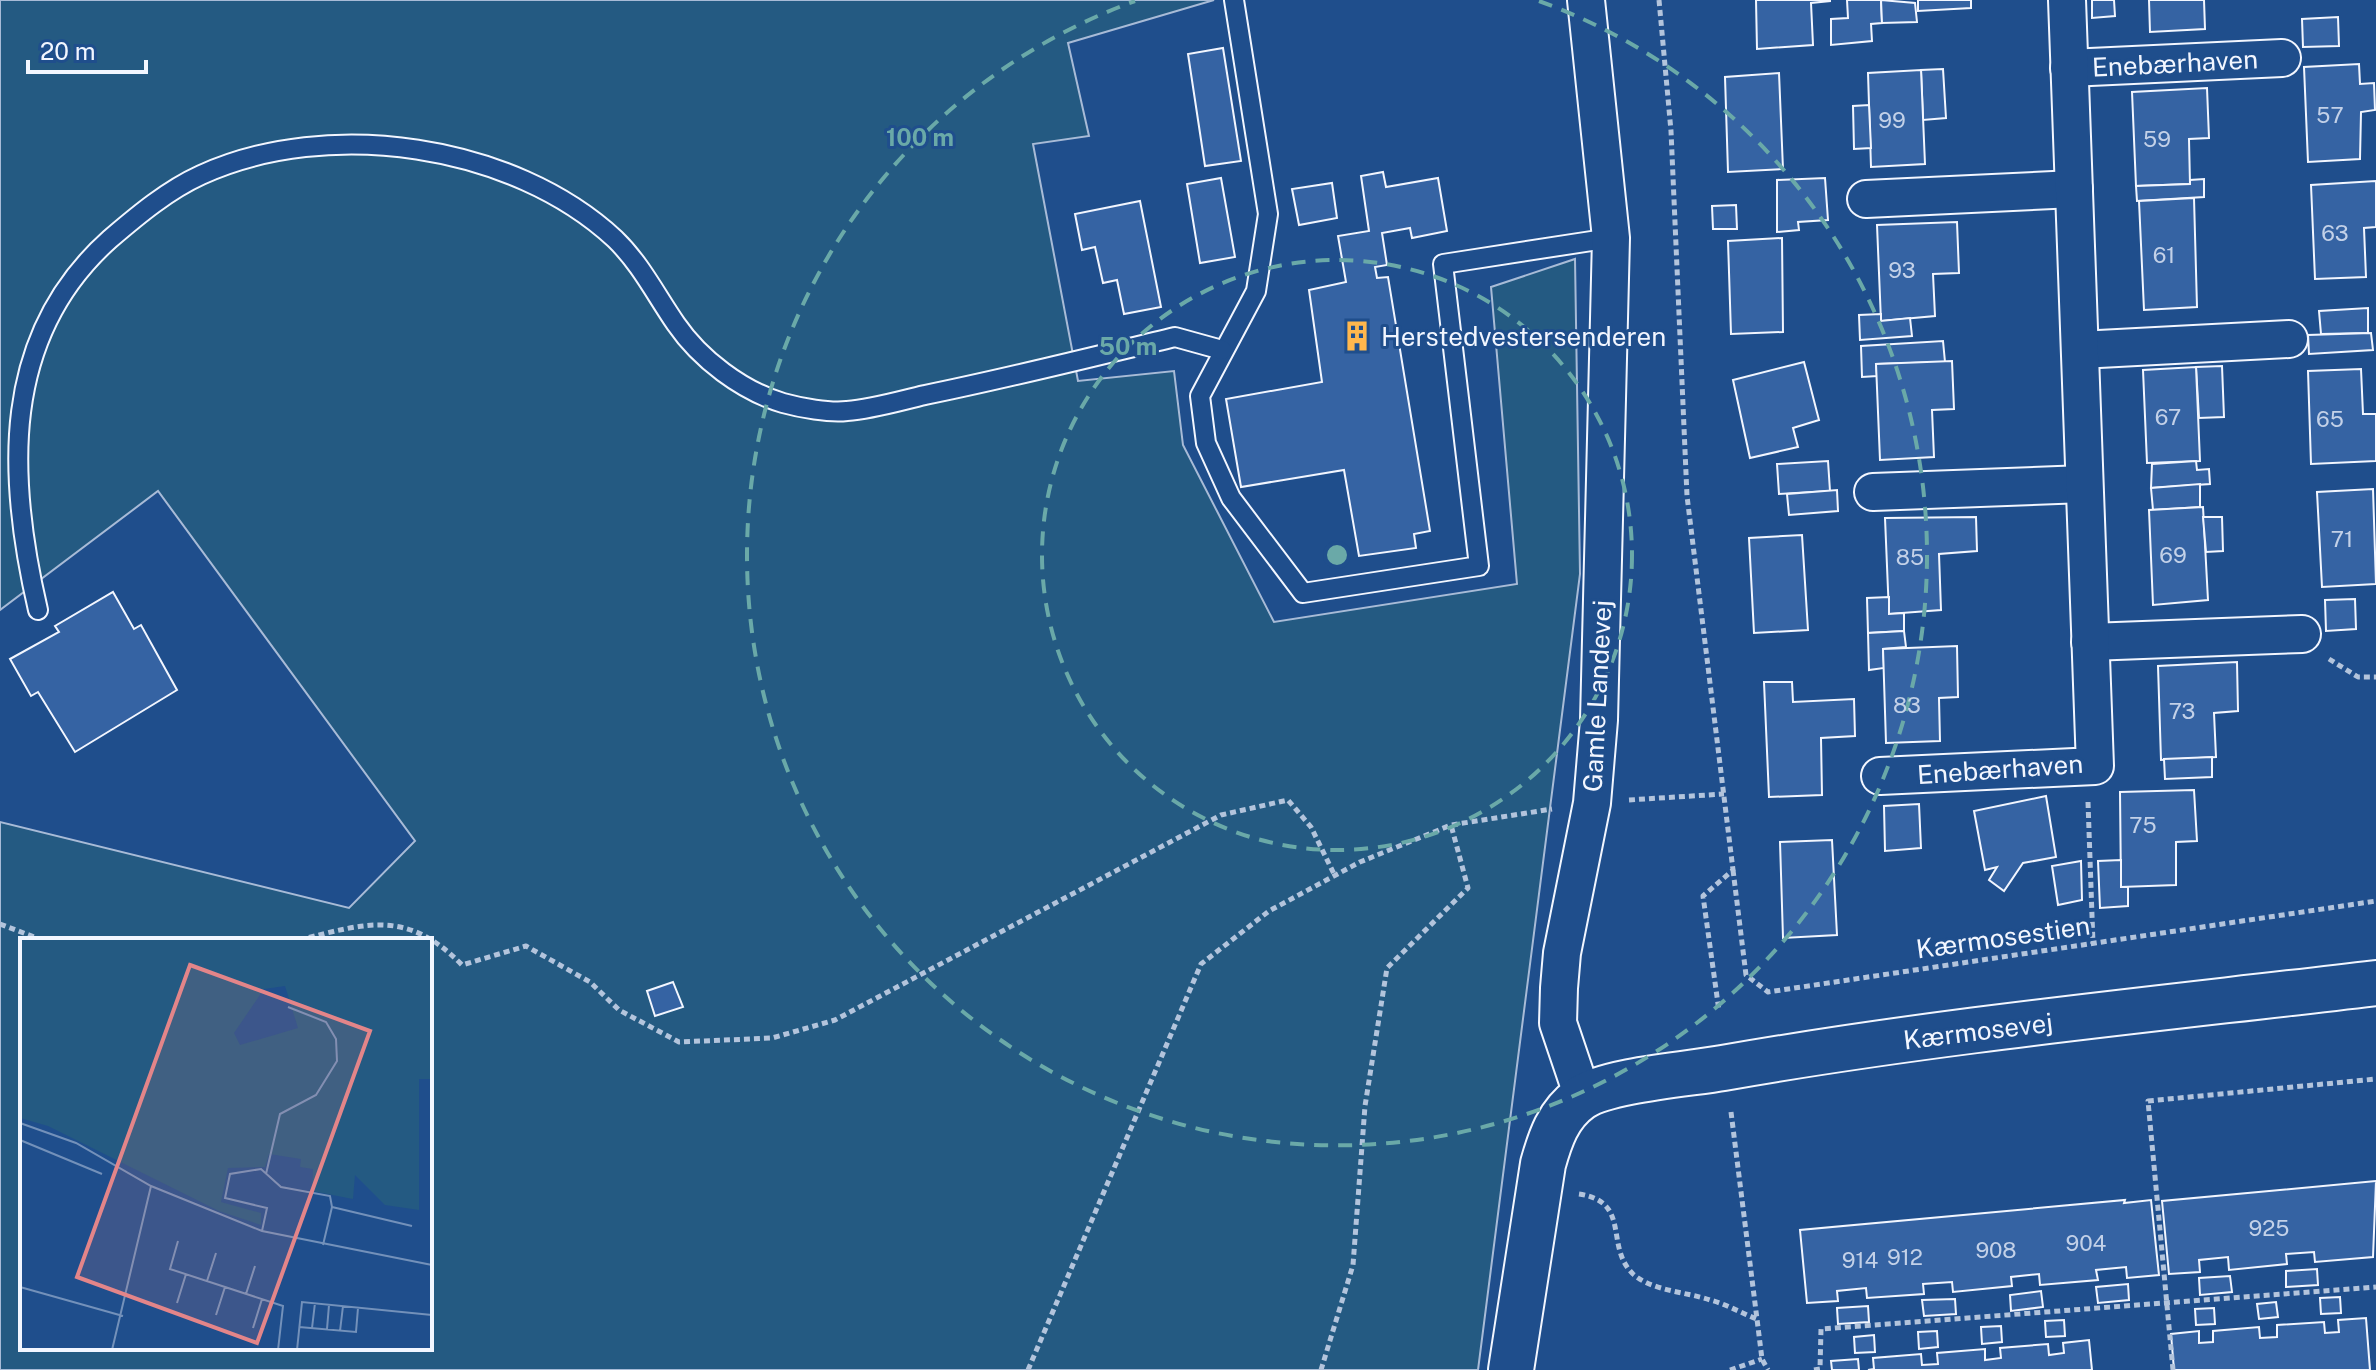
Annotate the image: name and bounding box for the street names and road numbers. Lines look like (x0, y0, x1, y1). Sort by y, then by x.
street label: Enebærhaven (2091, 43, 2259, 83)
street label: Gamle Landevej (1576, 599, 1618, 793)
street label: Enebærhaven (1916, 748, 2084, 790)
street label: Kærmosestien (1914, 909, 2092, 965)
street label: Kærmosevej (1901, 1006, 2055, 1056)

